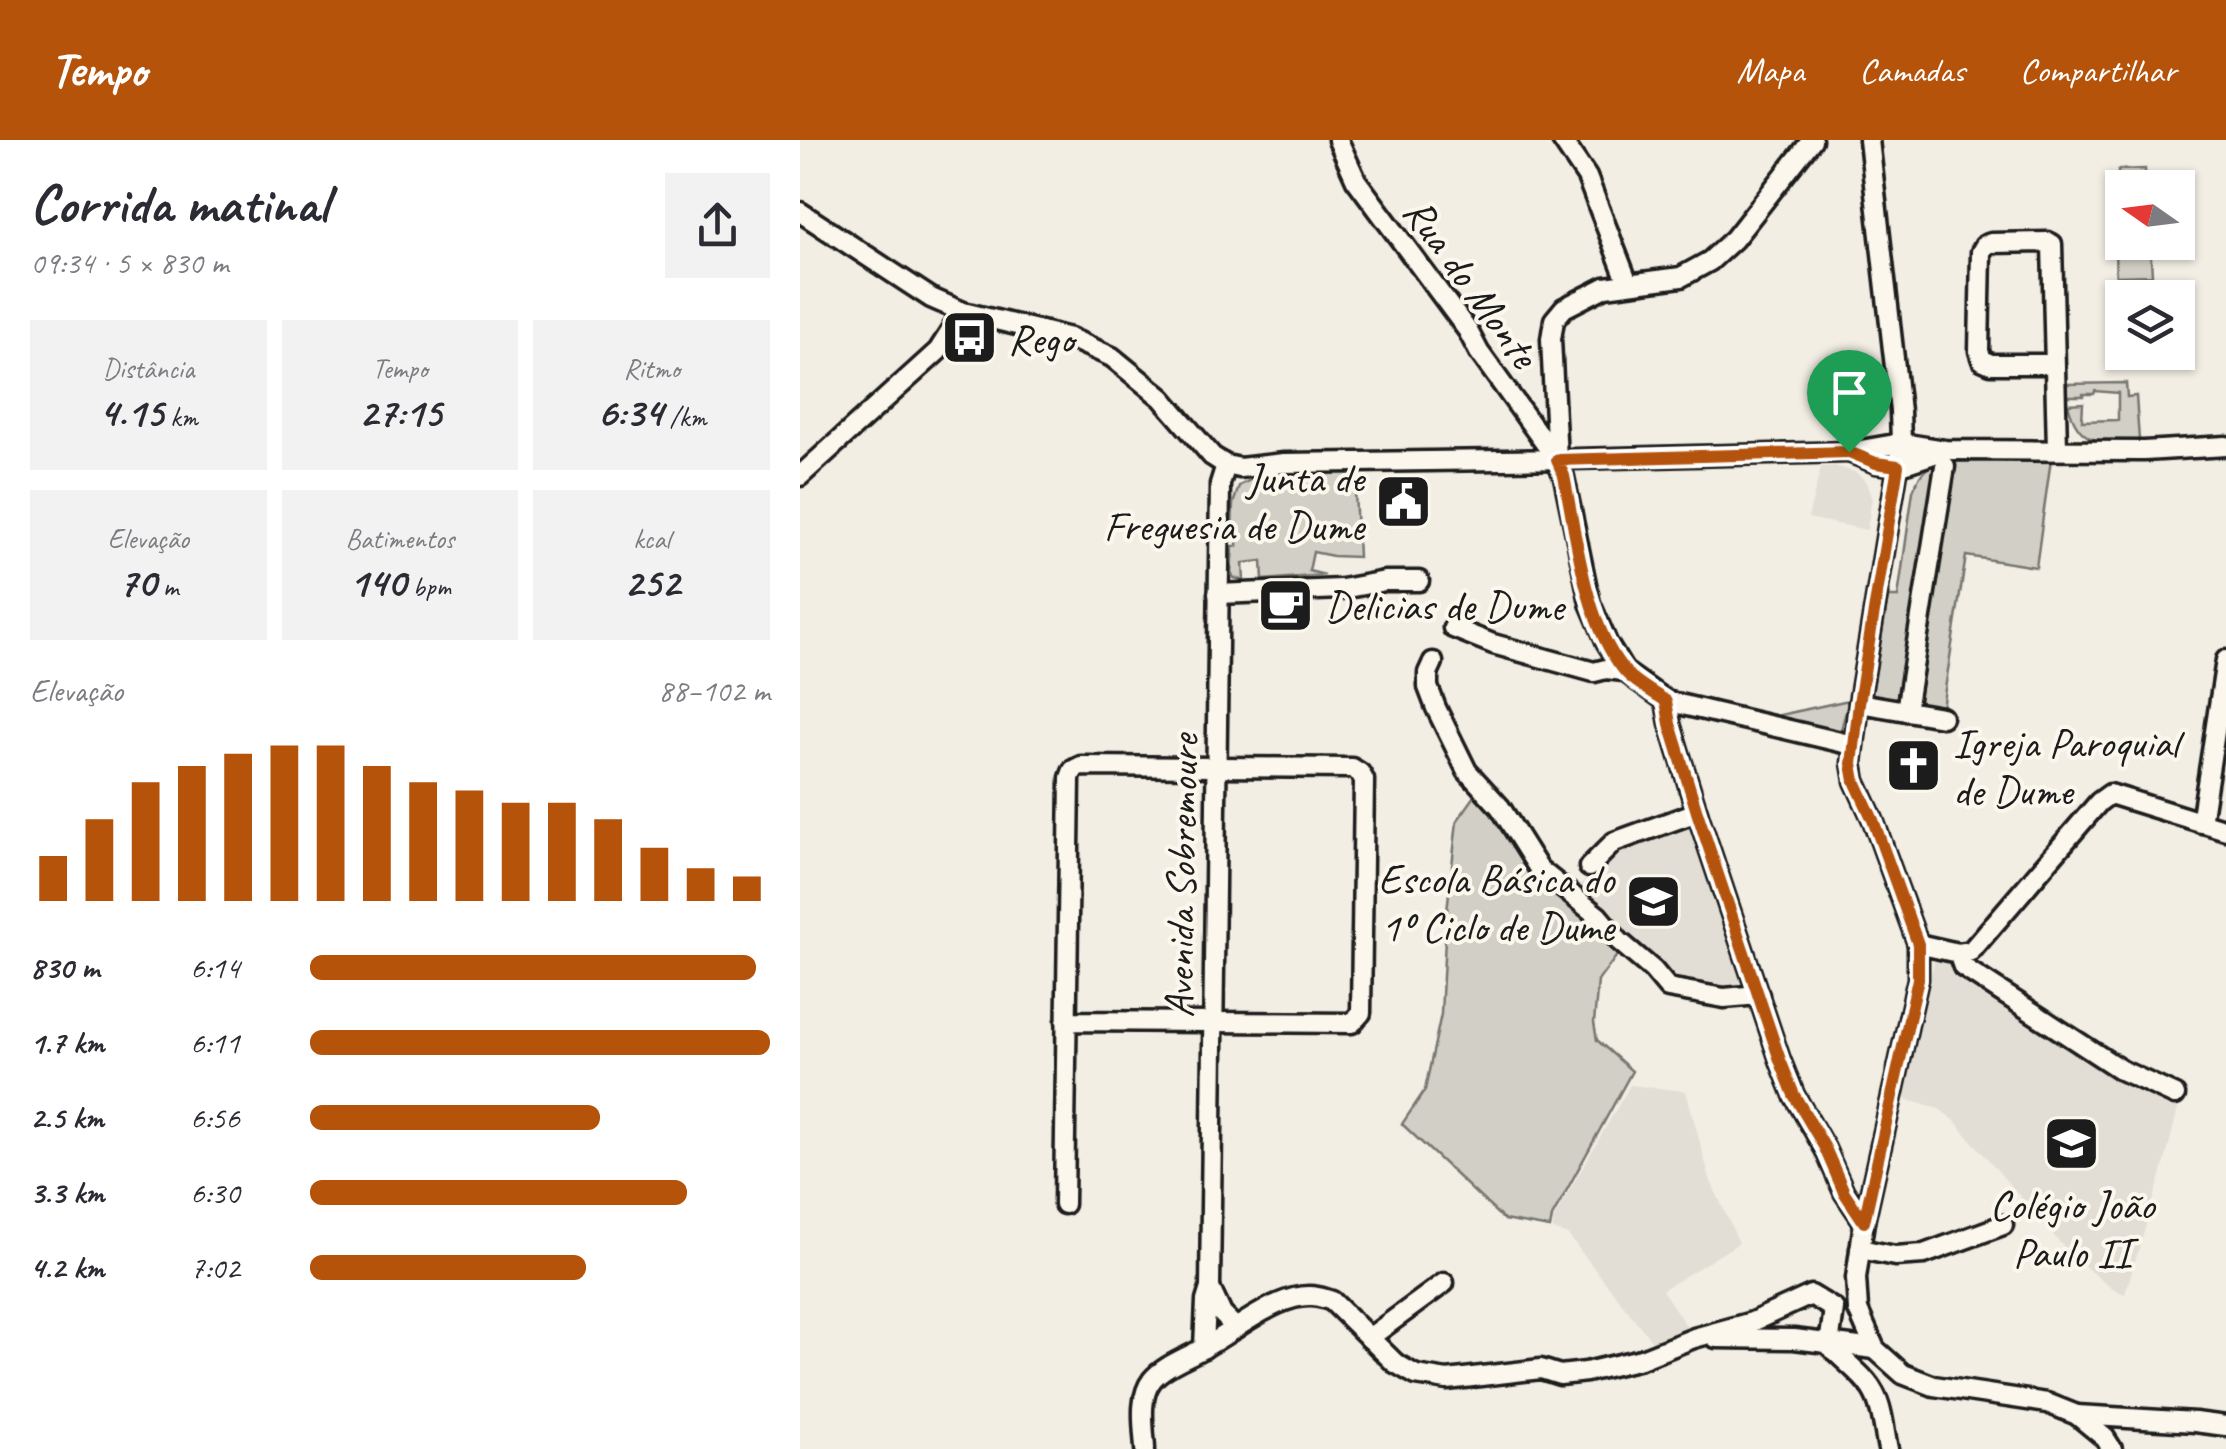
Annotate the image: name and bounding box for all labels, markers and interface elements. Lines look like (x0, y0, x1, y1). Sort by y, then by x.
text: Tempo (50, 40, 147, 100)
text: Mapa (1737, 48, 1804, 93)
text: Camadas (1859, 48, 1965, 93)
text: Compartilhar (2020, 48, 2176, 93)
text: Corrida matinal (30, 169, 328, 239)
north arrow (2105, 170, 2195, 260)
map controls (2105, 170, 2195, 370)
button: share (665, 173, 770, 278)
street label: Rua do Monte (1391, 188, 1551, 380)
text: 09:34 · 5 × 830 m (30, 242, 228, 283)
button: layers (2105, 280, 2195, 370)
bus stop icon: Rego (939, 308, 999, 368)
place label: Rego (1008, 313, 1078, 366)
pin (1807, 350, 1892, 453)
text: Distância (102, 351, 194, 386)
text: Tempo (372, 351, 428, 386)
text: Ritmo (623, 351, 680, 386)
icon: arrive (1822, 365, 1877, 420)
text: 4.15 (99, 386, 163, 439)
text: 27:15 (358, 386, 442, 439)
text: 6:34 (597, 386, 663, 439)
text: km (163, 399, 198, 434)
text: /km (663, 399, 706, 434)
place label: Junta de Freguesia de Dume (1104, 452, 1366, 553)
public building icon: Junta de Freguesia de Dume (1373, 471, 1433, 531)
text: Elevação (108, 521, 189, 556)
text: Batimentos (346, 521, 454, 556)
text: kcal (633, 521, 670, 556)
text: 70 (118, 556, 156, 609)
text: 140 (349, 556, 406, 609)
text: 252 (624, 556, 680, 609)
text: m (156, 569, 178, 604)
text: bpm (406, 569, 451, 604)
cafe icon: Delicias de Dume (1256, 575, 1316, 635)
place label: Delicias de Dume (1325, 580, 1567, 633)
text: Elevação (30, 670, 123, 711)
text: 88–102 m (658, 670, 770, 711)
place label: Igreja Paroquial de Dume (1953, 717, 2185, 818)
street label: Avenida Sobremoure (1153, 731, 1211, 1018)
church icon: Igreja Paroquial de Dume (1884, 736, 1944, 796)
place label: Escola Básica do 1º Ciclo de Dume (1378, 853, 1616, 954)
school or university icon: Escola Básica do 1º Ciclo de Dume (1623, 872, 1683, 932)
text: 830 m (30, 947, 99, 988)
text: 6:14 (190, 947, 240, 988)
text: 1.7 km (30, 1022, 104, 1063)
text: 6:11 (190, 1022, 240, 1063)
text: 2.5 km (30, 1097, 104, 1138)
text: 6:56 (190, 1097, 240, 1138)
school or university icon: Colégio João Paulo II (2042, 1114, 2102, 1174)
text: 3.3 km (30, 1172, 104, 1213)
text: 6:30 (190, 1172, 240, 1213)
place label: Colégio João Paulo II (1990, 1179, 2156, 1280)
text: 4.2 km (30, 1247, 104, 1288)
text: 7:02 (190, 1247, 240, 1288)

